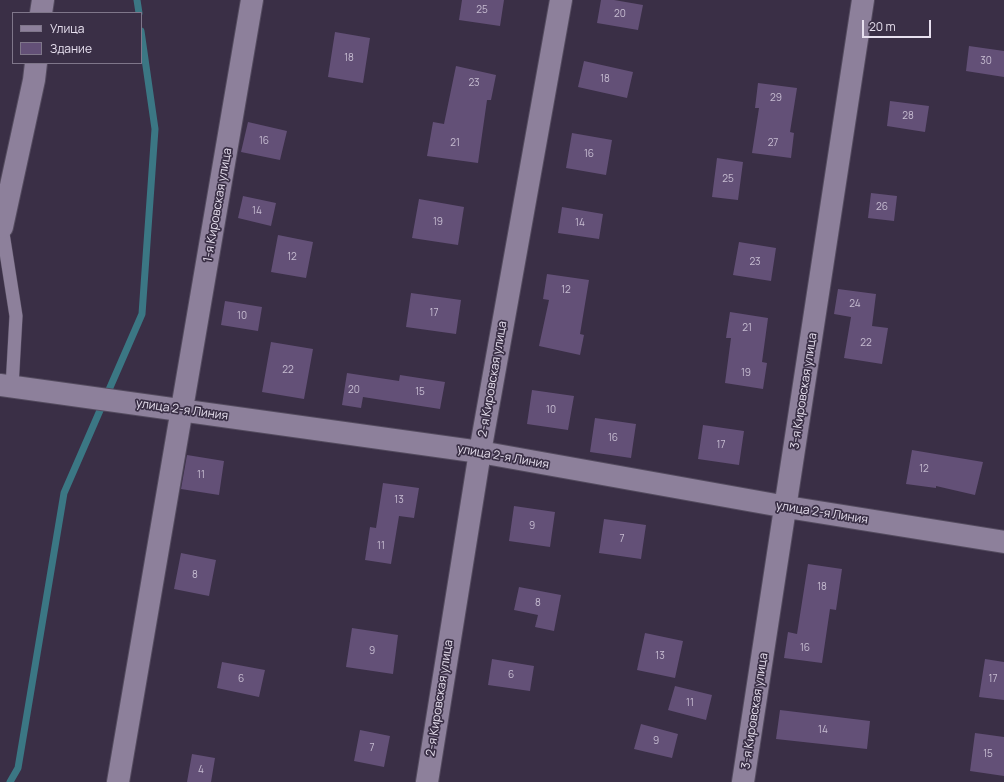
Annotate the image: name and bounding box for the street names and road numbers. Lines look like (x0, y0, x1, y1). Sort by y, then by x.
street label: 1-я Кировская улица (201, 147, 235, 263)
street label: 2-я Кировская улица (476, 320, 510, 438)
street label: 3-я Кировская улица (788, 332, 820, 450)
street label: улица 2-я Линия (135, 396, 229, 424)
street label: улица 2-я Линия (456, 442, 550, 472)
street label: улица 2-я Линия (775, 499, 869, 527)
street label: 2-я Кировская улица (424, 639, 456, 757)
street label: 3-я Кировская улица (739, 652, 771, 770)

